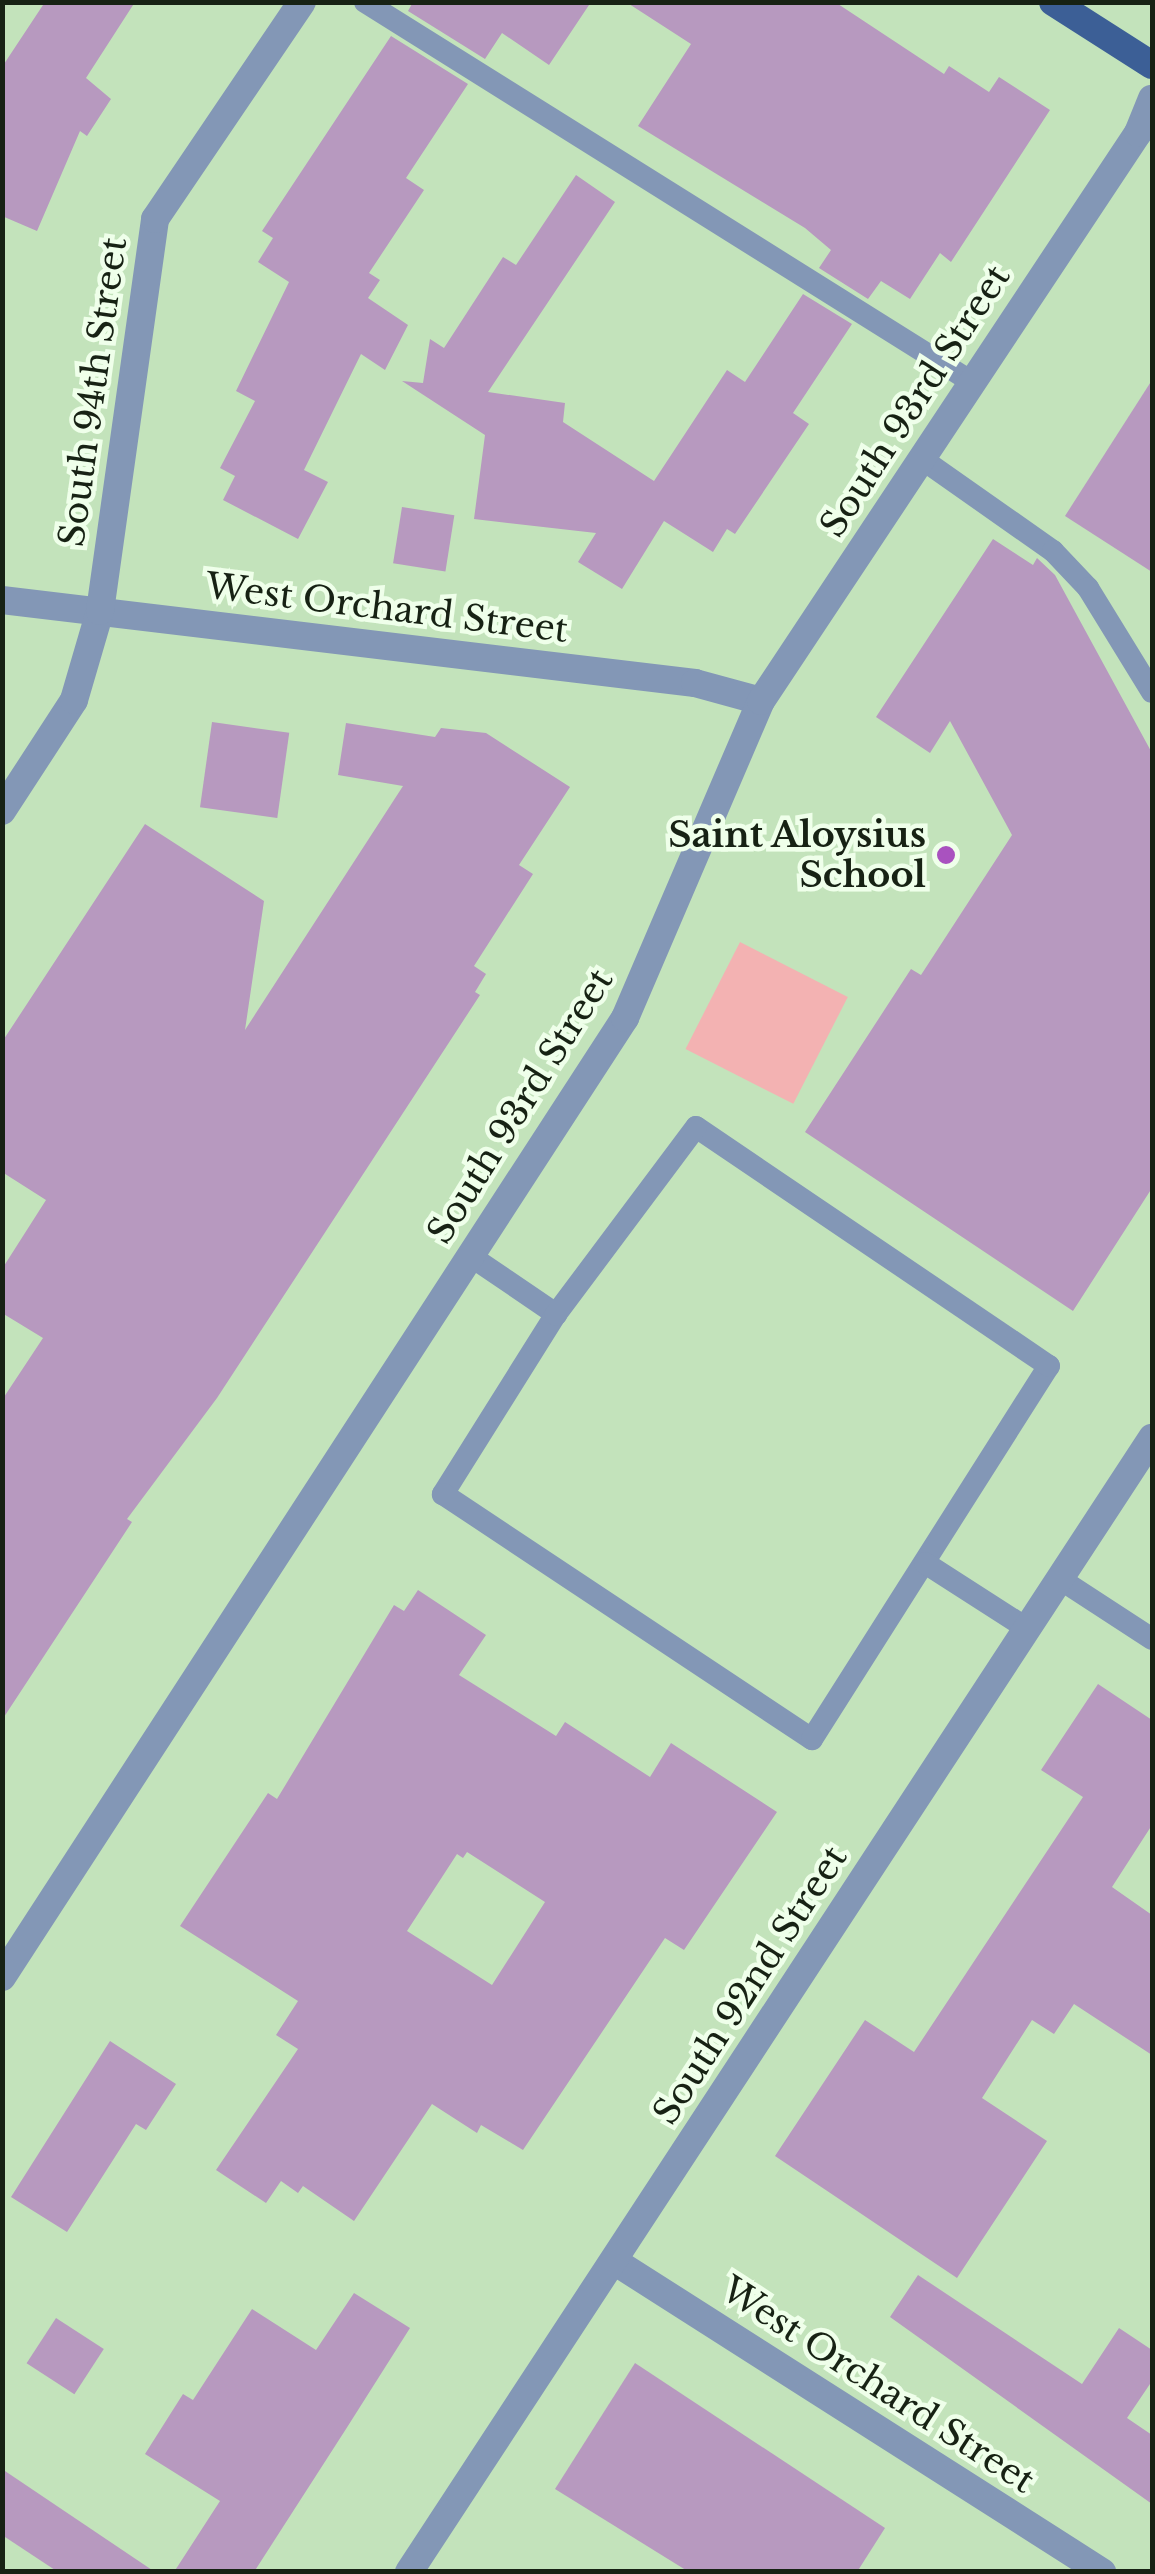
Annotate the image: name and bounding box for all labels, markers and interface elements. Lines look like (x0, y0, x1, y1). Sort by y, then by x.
street label: South 94th Street (51, 235, 135, 549)
street label: South 93rd Street (811, 257, 1019, 545)
street label: West Orchard Street (203, 565, 571, 651)
place label: Saint Aloysius School (667, 814, 926, 896)
marker: Saint Aloysius School (935, 844, 957, 866)
street label: South 93rd Street (419, 961, 621, 1251)
street label: South 92nd Street (644, 1838, 856, 2132)
street label: West Orchard Street (714, 2268, 1042, 2502)

